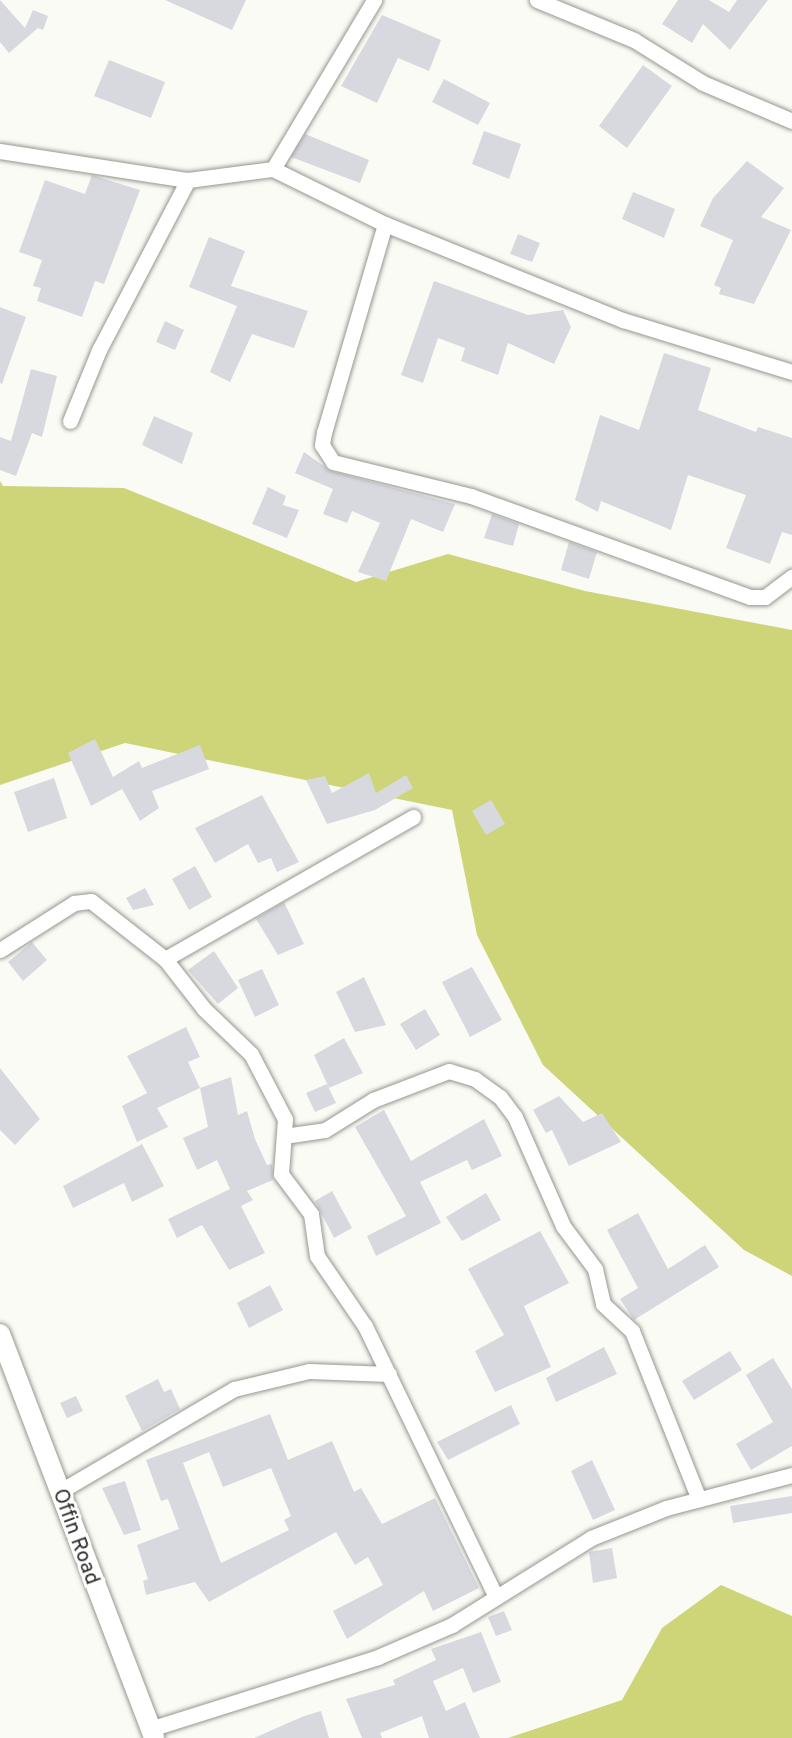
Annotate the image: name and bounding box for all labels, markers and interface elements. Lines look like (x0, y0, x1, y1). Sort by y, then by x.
street label: Offin Road (46, 1486, 104, 1588)

